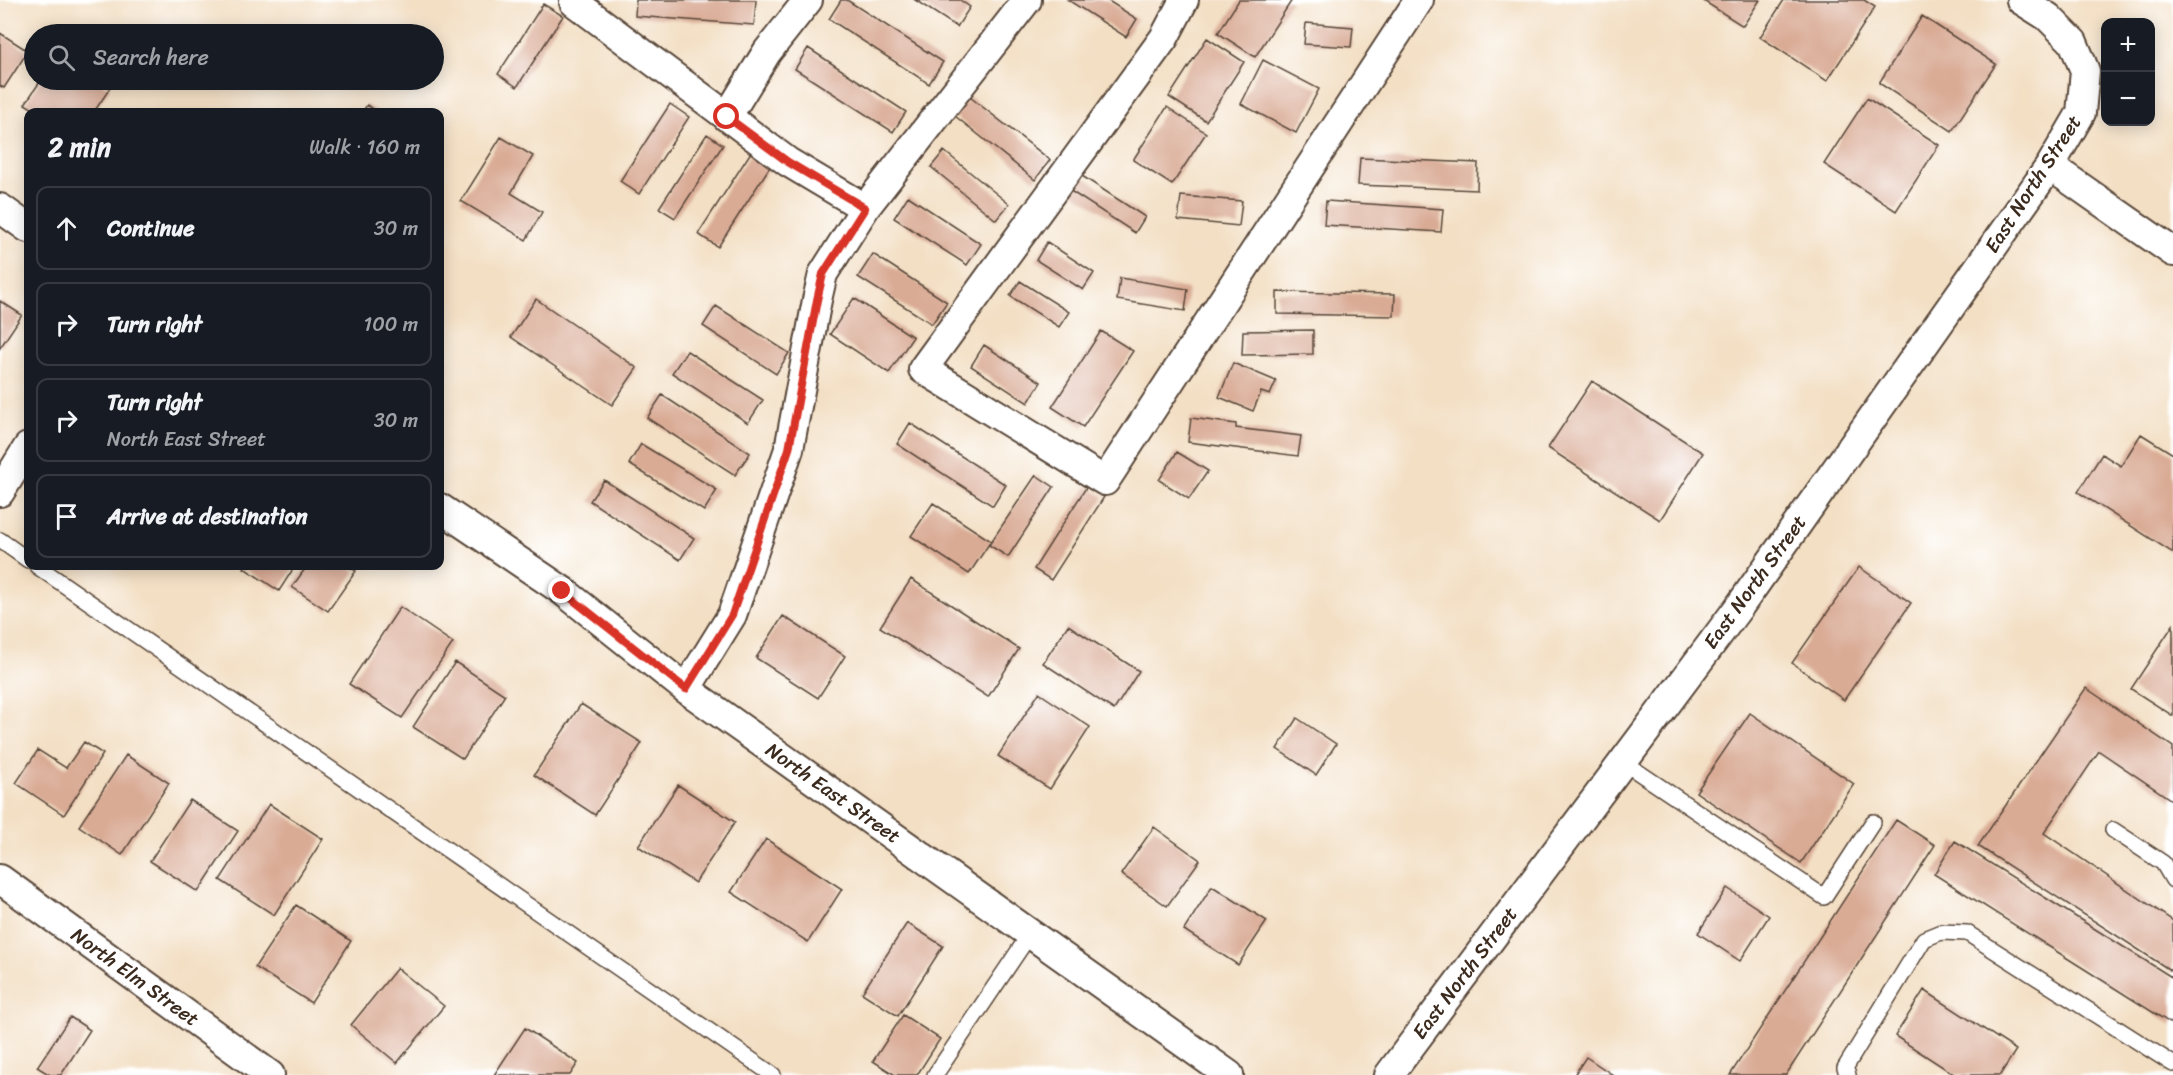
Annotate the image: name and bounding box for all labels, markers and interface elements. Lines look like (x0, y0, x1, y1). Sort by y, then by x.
map controls (2101, 18, 2155, 126)
button: + (2101, 18, 2155, 72)
search box (24, 24, 444, 90)
text: Search here (93, 38, 209, 77)
icon: search (45, 41, 78, 74)
button: − (2101, 72, 2155, 126)
route start (713, 103, 739, 129)
street label: East North Street (1975, 108, 2091, 260)
text: 2 min (48, 124, 111, 170)
text: Walk · 160 m (309, 130, 420, 165)
text: Continue (107, 209, 195, 248)
text: 30 m (374, 211, 418, 246)
icon: ahead (50, 212, 83, 245)
text: Turn right (107, 305, 202, 344)
text: 100 m (364, 307, 418, 342)
icon: right (50, 308, 83, 341)
text: Turn right (107, 383, 202, 422)
text: 30 m (374, 403, 418, 438)
icon: right (50, 404, 83, 437)
text: North East Street (107, 422, 266, 457)
text: Arrive at destination (107, 497, 308, 536)
icon: arrive (50, 500, 83, 533)
street label: East North Street (1694, 507, 1816, 657)
route end (548, 577, 574, 603)
street label: North East Street (758, 733, 908, 853)
street label: East North Street (1403, 899, 1527, 1047)
street label: North Elm Street (63, 918, 207, 1036)

